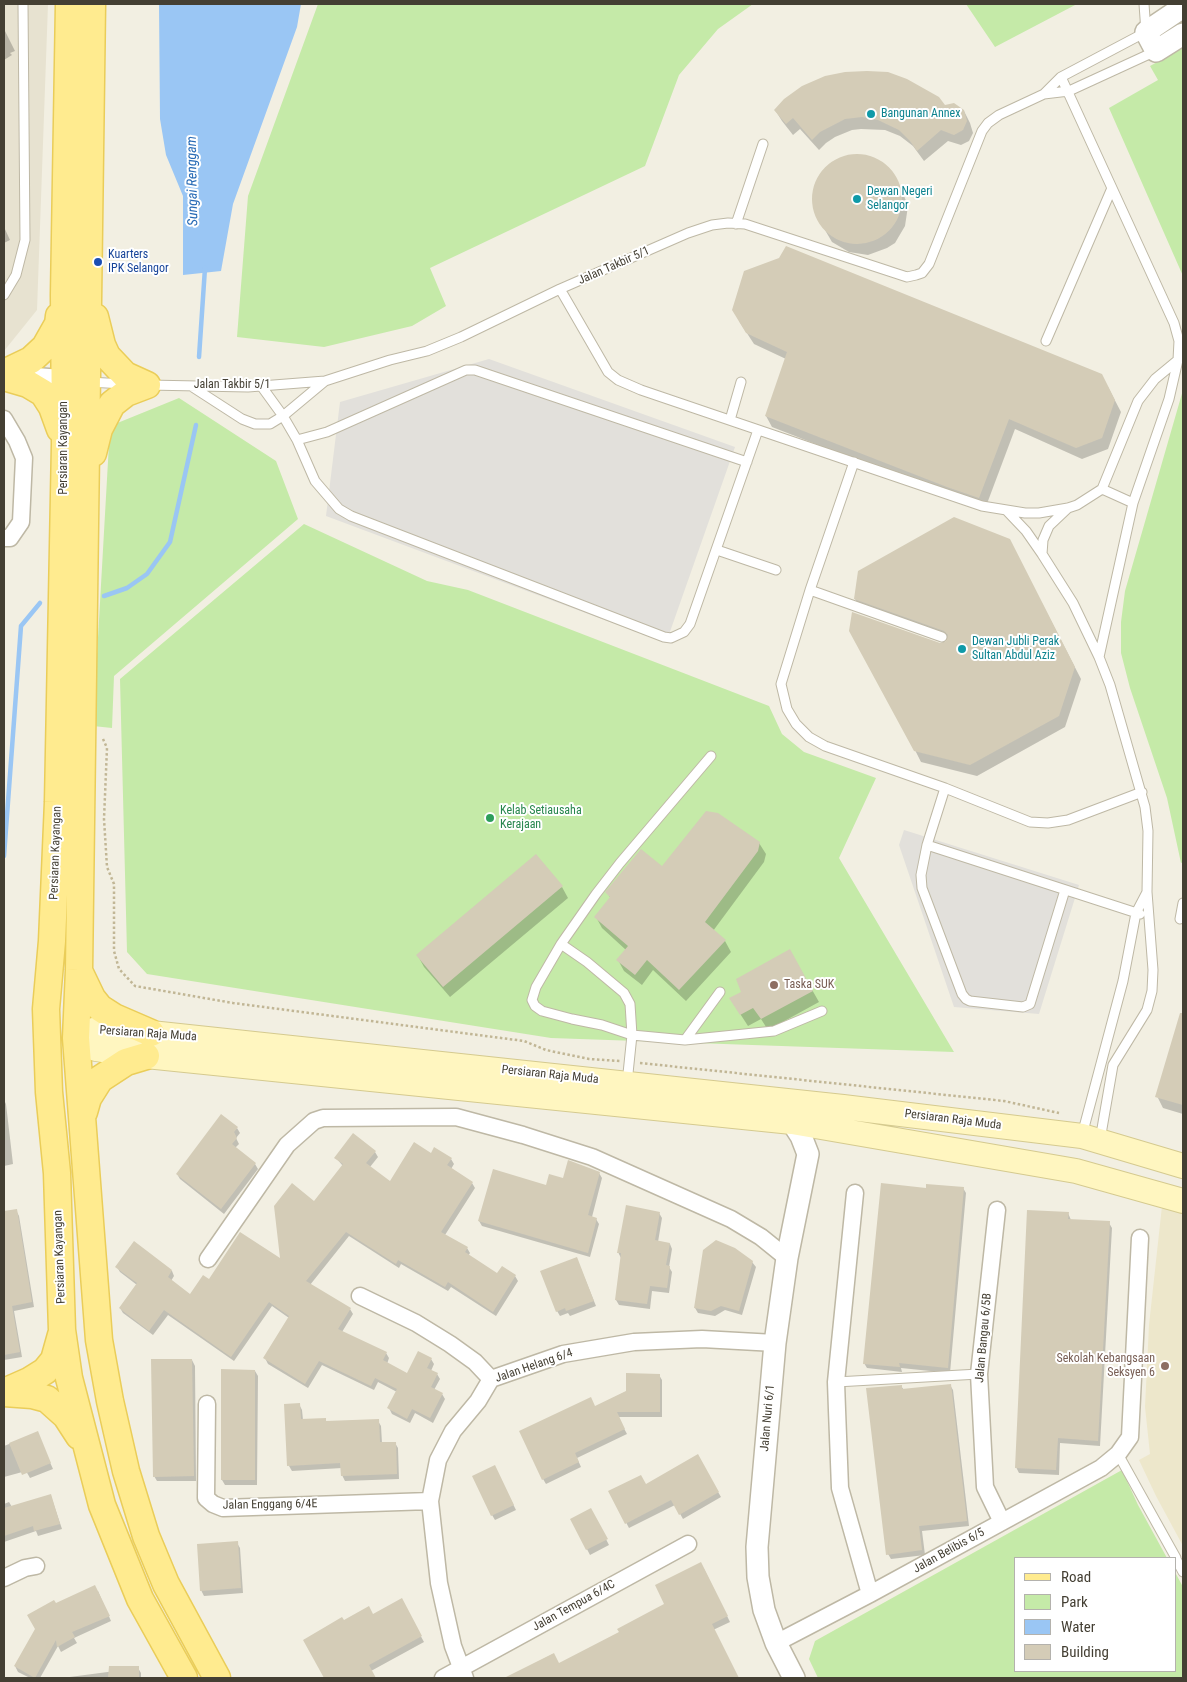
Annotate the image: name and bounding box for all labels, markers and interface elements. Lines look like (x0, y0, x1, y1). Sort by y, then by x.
place label: Bangunan Annex (881, 107, 960, 121)
marker: Bangunan Annex (865, 108, 877, 120)
water label: Sungai Renggam (184, 136, 202, 226)
place label: Dewan Negeri Selangor (867, 185, 933, 213)
marker: Dewan Negeri Selangor (851, 193, 863, 205)
street label: Jalan Takbir 5/1 (576, 244, 652, 288)
place label: Kuarters IPK Selangor (108, 248, 169, 276)
marker: Kuarters IPK Selangor (92, 256, 104, 268)
street label: Jalan Takbir 5/1 (194, 378, 270, 392)
street label: Persiaran Kayangan (57, 401, 71, 495)
place label: Dewan Jubli Perak Sultan Abdul Aziz (972, 635, 1059, 663)
marker: Dewan Jubli Perak Sultan Abdul Aziz (956, 643, 968, 655)
place label: Kelab Setiausaha Kerajaan (500, 804, 582, 832)
street label: Persiaran Kayangan (47, 806, 65, 900)
marker: Kelab Setiausaha Kerajaan (484, 812, 496, 824)
place label: Taska SUK (784, 978, 834, 992)
marker: Taska SUK (768, 979, 780, 991)
street label: Persiaran Raja Muda (99, 1023, 197, 1045)
street label: Persiaran Raja Muda (501, 1063, 599, 1087)
street label: Persiaran Raja Muda (904, 1107, 1002, 1133)
street label: Persiaran Kayangan (51, 1210, 69, 1304)
street label: Jalan Bangau 6/5B (973, 1293, 995, 1383)
street label: Jalan Helang 6/4 (493, 1346, 575, 1386)
place label: Sekolah Kebangsaan Seksyen 6 (1056, 1352, 1155, 1380)
marker: Sekolah Kebangsaan Seksyen 6 (1159, 1360, 1171, 1372)
street label: Jalan Nuri 6/1 (758, 1384, 778, 1452)
street label: Jalan Enggang 6/4E (223, 1497, 317, 1513)
street label: Jalan Belibis 6/5 (911, 1525, 987, 1577)
legend (1014, 1557, 1177, 1672)
text: Road (1061, 1568, 1091, 1586)
street label: Jalan Tempua 6/4C (530, 1577, 618, 1635)
text: Park (1061, 1593, 1088, 1611)
text: Water (1061, 1618, 1095, 1636)
text: Building (1061, 1643, 1109, 1661)

